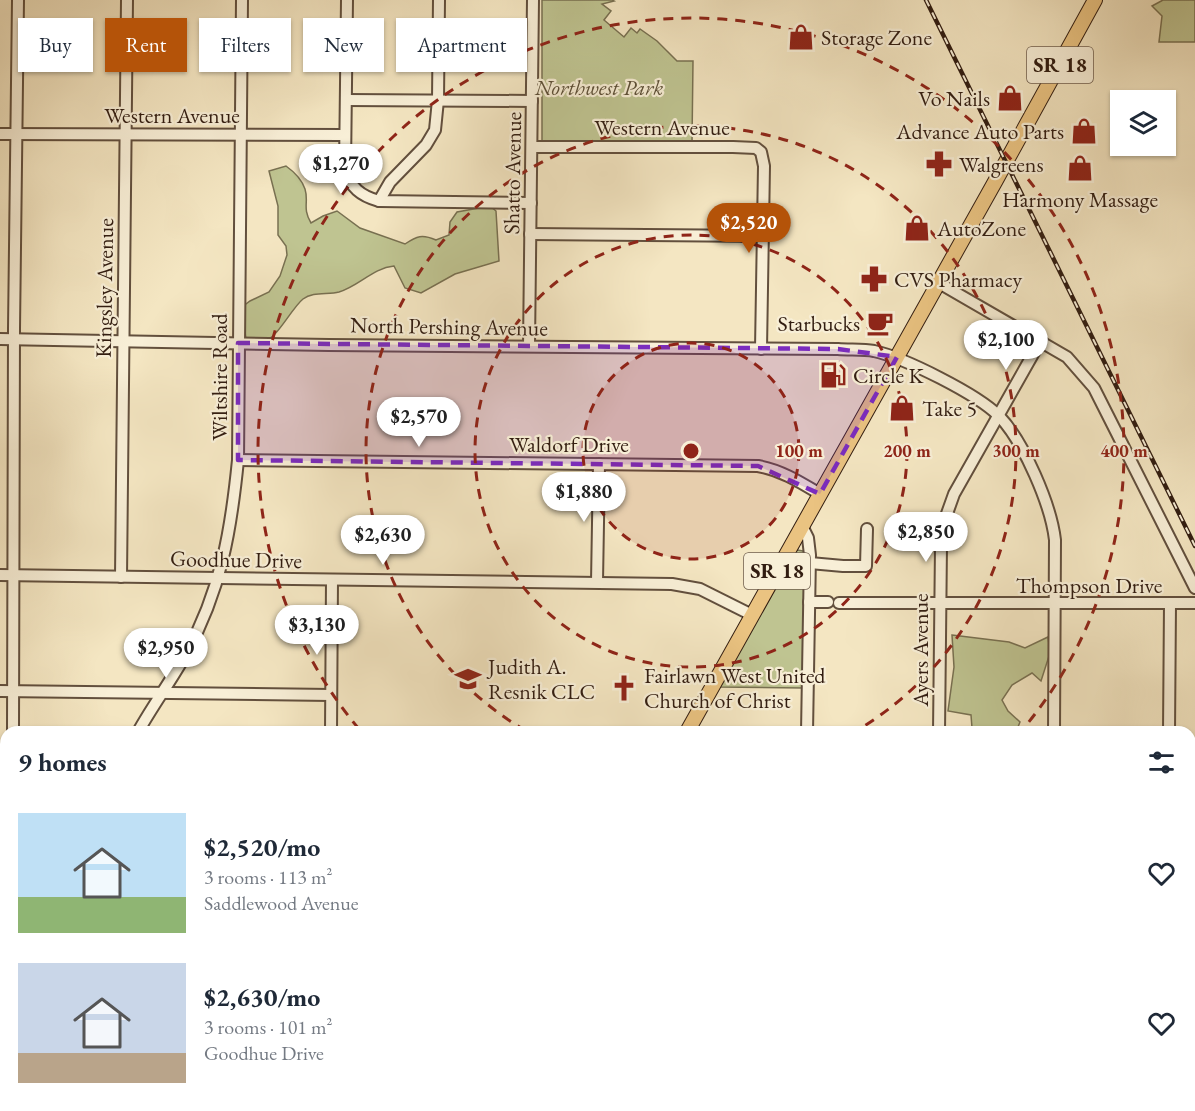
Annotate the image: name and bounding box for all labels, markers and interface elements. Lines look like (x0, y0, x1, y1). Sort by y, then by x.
chip: Buy (18, 18, 93, 72)
chip: Rent (105, 18, 187, 72)
chip: Filters (199, 18, 291, 72)
chip: New (303, 18, 384, 72)
chip: Apartment (396, 18, 527, 72)
shop icon: Storage Zone (786, 22, 816, 52)
place label: Storage Zone (821, 23, 932, 52)
road number: SR 18 (1027, 47, 1093, 83)
park label: Northwest Park (534, 73, 663, 102)
shop icon: Vo Nails (995, 83, 1025, 113)
place label: Vo Nails (918, 84, 990, 113)
map controls (1110, 90, 1176, 156)
button: layers (1110, 90, 1176, 156)
street label: Western Avenue (104, 101, 240, 130)
street label: Shatto Avenue (497, 111, 528, 235)
street label: Western Avenue (594, 113, 730, 142)
shop icon: Advance Auto Parts (1069, 116, 1099, 146)
place label: Advance Auto Parts (895, 117, 1064, 146)
pin: $1,270 (292, 144, 390, 195)
pharmacy icon: Walgreens (924, 149, 954, 179)
text: $1,270 (313, 150, 369, 176)
place label: Walgreens (959, 150, 1044, 179)
shop icon: Harmony Massage (1065, 153, 1095, 183)
place label: Harmony Massage (1002, 185, 1158, 214)
pin: $2,520 (700, 203, 798, 254)
text: $2,520 (721, 209, 777, 235)
shop icon: AutoZone (902, 213, 932, 243)
place label: AutoZone (936, 214, 1026, 243)
street label: Kingsley Avenue (89, 217, 120, 358)
pharmacy icon: CVS Pharmacy (859, 264, 889, 294)
place label: CVS Pharmacy (894, 265, 1022, 294)
cafe icon: Starbucks (865, 308, 895, 338)
place label: Starbucks (777, 309, 860, 338)
street label: North Pershing Avenue (350, 310, 549, 343)
street label: Wiltshire Road (205, 312, 234, 441)
pin: $2,100 (957, 320, 1055, 371)
text: $2,100 (978, 326, 1034, 352)
fuel station icon: Circle K (818, 360, 848, 390)
place label: Circle K (853, 361, 925, 390)
shop icon: Take 5 (887, 393, 917, 423)
place label: Take 5 (922, 394, 977, 423)
pin: $2,570 (370, 397, 468, 448)
text: $2,570 (391, 403, 447, 429)
street label: Waldorf Drive (509, 430, 629, 459)
text: 100 m (775, 439, 823, 462)
text: 200 m (883, 439, 931, 462)
text: 300 m (992, 439, 1040, 462)
text: 400 m (1100, 439, 1148, 462)
centre of rings (681, 441, 701, 461)
pin: $1,880 (535, 472, 633, 523)
text: $1,880 (556, 478, 612, 504)
pin: $2,850 (877, 512, 975, 563)
pin: $2,630 (334, 515, 432, 566)
text: $2,850 (898, 518, 954, 544)
text: $2,630 (355, 521, 411, 547)
street label: Goodhue Drive (170, 544, 303, 575)
road number: SR 18 (744, 553, 810, 589)
street label: Thompson Drive (1016, 571, 1163, 600)
street label: Ayers Avenue (906, 593, 935, 708)
pin: $3,130 (268, 605, 366, 656)
text: $3,130 (289, 611, 345, 637)
pin: $2,950 (117, 628, 215, 679)
text: $2,950 (138, 634, 194, 660)
place label: Judith A. Resnik CLC (486, 652, 595, 706)
place label: Fairlawn West United Church of Christ (644, 661, 826, 715)
school or university icon: Judith A. Resnik CLC (453, 664, 483, 694)
church icon: Fairlawn West United Church of Christ (609, 673, 639, 703)
text: 9 homes (18, 745, 107, 779)
icon: filters (1145, 746, 1178, 779)
text: $2,520/mo (204, 830, 320, 864)
icon: home (66, 837, 138, 909)
icon: heart (1145, 857, 1178, 890)
text: 3 rooms · 113 m² (204, 864, 332, 890)
text: Saddlewood Avenue (204, 890, 359, 916)
text: $2,630/mo (204, 980, 320, 1014)
icon: home (66, 987, 138, 1059)
icon: heart (1145, 1007, 1178, 1040)
text: 3 rooms · 101 m² (204, 1014, 332, 1040)
text: Goodhue Drive (204, 1040, 324, 1066)

